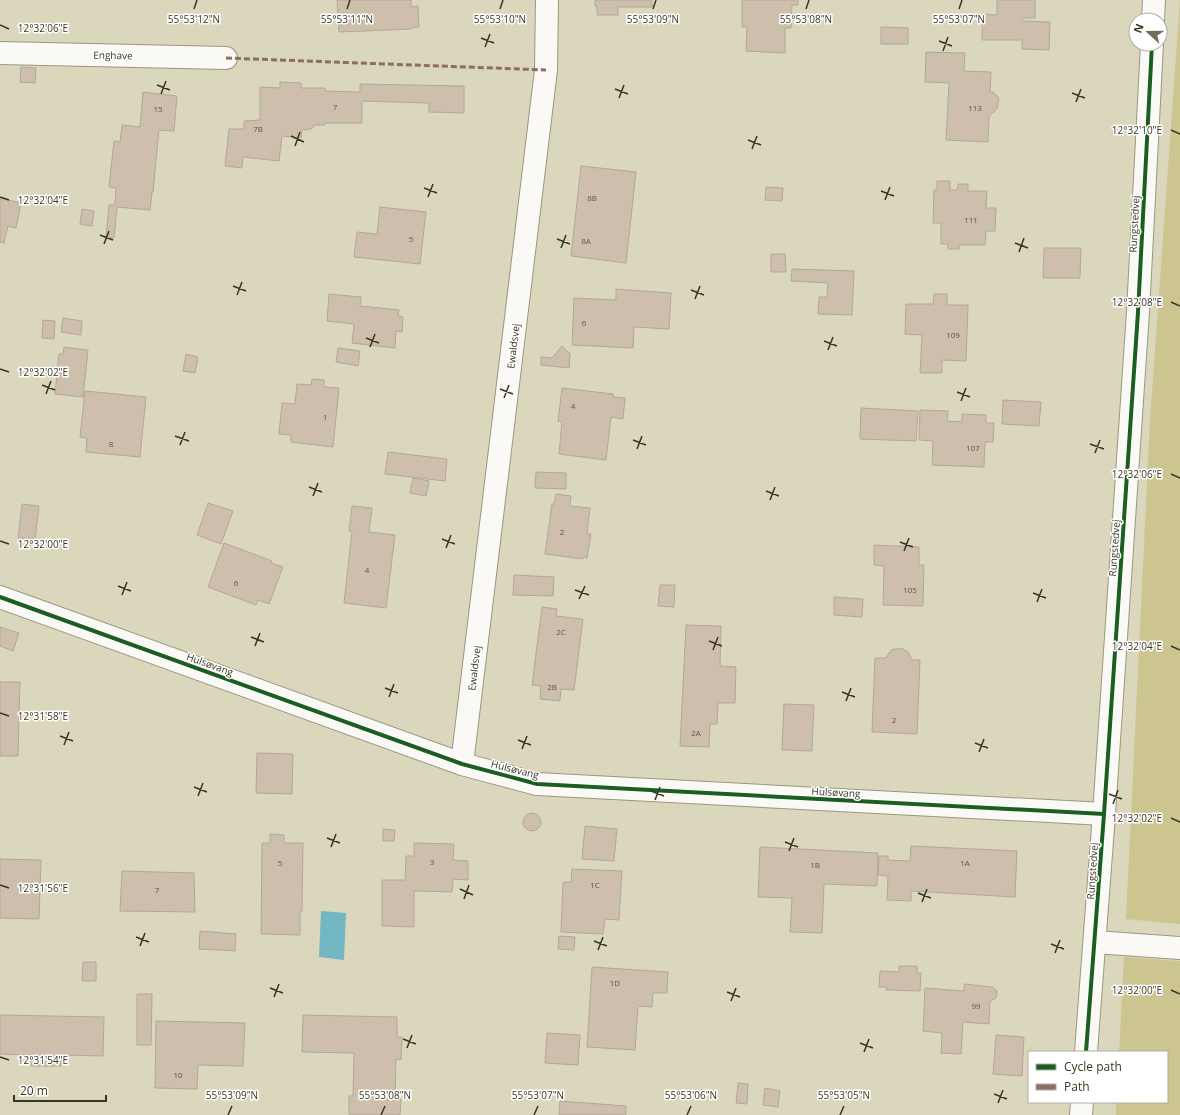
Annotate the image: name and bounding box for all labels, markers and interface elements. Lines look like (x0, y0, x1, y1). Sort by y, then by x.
text: 55°53'12"N (168, 12, 220, 26)
text: 55°53'11"N (321, 12, 373, 26)
text: 55°53'10"N (474, 12, 526, 26)
text: 55°53'09"N (627, 12, 679, 26)
text: 55°53'08"N (780, 12, 832, 26)
text: 55°53'07"N (933, 12, 985, 26)
north arrow (1128, 12, 1168, 52)
text: 12°32'06"E (18, 21, 68, 35)
text: N (1130, 21, 1147, 35)
street label: Enghave (93, 48, 133, 62)
house number: 7 (333, 101, 338, 112)
house number: 113 (968, 102, 982, 113)
house number: 15 (153, 103, 163, 114)
house number: 7B (253, 123, 263, 134)
text: 12°32'10"E (1112, 123, 1162, 137)
house number: 8B (587, 192, 597, 203)
text: 12°32'04"E (18, 193, 68, 207)
street label: Rungstedvej (1126, 195, 1142, 253)
house number: 111 (964, 214, 978, 225)
house number: 5 (409, 233, 414, 244)
house number: 8A (581, 235, 592, 246)
text: 12°32'08"E (1112, 295, 1162, 309)
house number: 6 (582, 317, 587, 328)
street label: Ewaldsvej (503, 323, 523, 369)
house number: 109 (946, 329, 960, 340)
text: 12°32'02"E (18, 365, 68, 379)
house number: 4 (571, 400, 576, 411)
house number: 1 (323, 411, 327, 422)
house number: 8 (109, 438, 114, 449)
house number: 107 (966, 442, 980, 453)
text: 12°32'06"E (1112, 467, 1162, 481)
street label: Rungstedvej (1105, 519, 1123, 577)
house number: 2 (560, 526, 565, 537)
text: 12°32'00"E (18, 537, 68, 551)
house number: 4 (365, 564, 370, 575)
house number: 6 (234, 577, 239, 588)
house number: 105 (903, 584, 917, 595)
house number: 2C (556, 626, 566, 637)
text: 12°32'04"E (1112, 639, 1162, 653)
street label: Ewaldsvej (464, 645, 484, 691)
street label: Hulsøvang (185, 649, 236, 679)
house number: 2B (547, 681, 557, 692)
text: 12°31'58"E (18, 709, 68, 723)
house number: 2 (892, 714, 897, 725)
house number: 2A (691, 727, 702, 738)
street label: Hulsøvang (490, 756, 541, 782)
street label: Hulsøvang (811, 784, 861, 800)
text: 12°32'02"E (1112, 811, 1162, 825)
street label: Rungstedvej (1083, 842, 1101, 900)
house number: 3 (430, 856, 435, 867)
house number: 5 (278, 857, 283, 868)
house number: 1A (960, 857, 971, 868)
house number: 1B (810, 859, 820, 870)
house number: 1C (590, 879, 600, 890)
text: 12°31'56"E (18, 881, 68, 895)
house number: 7 (155, 884, 160, 895)
house number: 1D (610, 977, 620, 988)
text: 12°32'00"E (1112, 983, 1162, 997)
house number: 99 (971, 1000, 981, 1011)
legend (1028, 1051, 1168, 1103)
text: 12°31'54"E (18, 1053, 68, 1067)
text: Cycle path (1064, 1058, 1122, 1075)
house number: 10 (173, 1069, 183, 1080)
scale bar (14, 1077, 106, 1103)
text: Path (1064, 1078, 1090, 1095)
text: 20 m (20, 1082, 48, 1099)
text: 55°53'09"N (206, 1088, 258, 1102)
text: 55°53'08"N (359, 1088, 411, 1102)
text: 55°53'07"N (512, 1088, 564, 1102)
text: 55°53'06"N (665, 1088, 717, 1102)
text: 55°53'05"N (818, 1088, 870, 1102)

